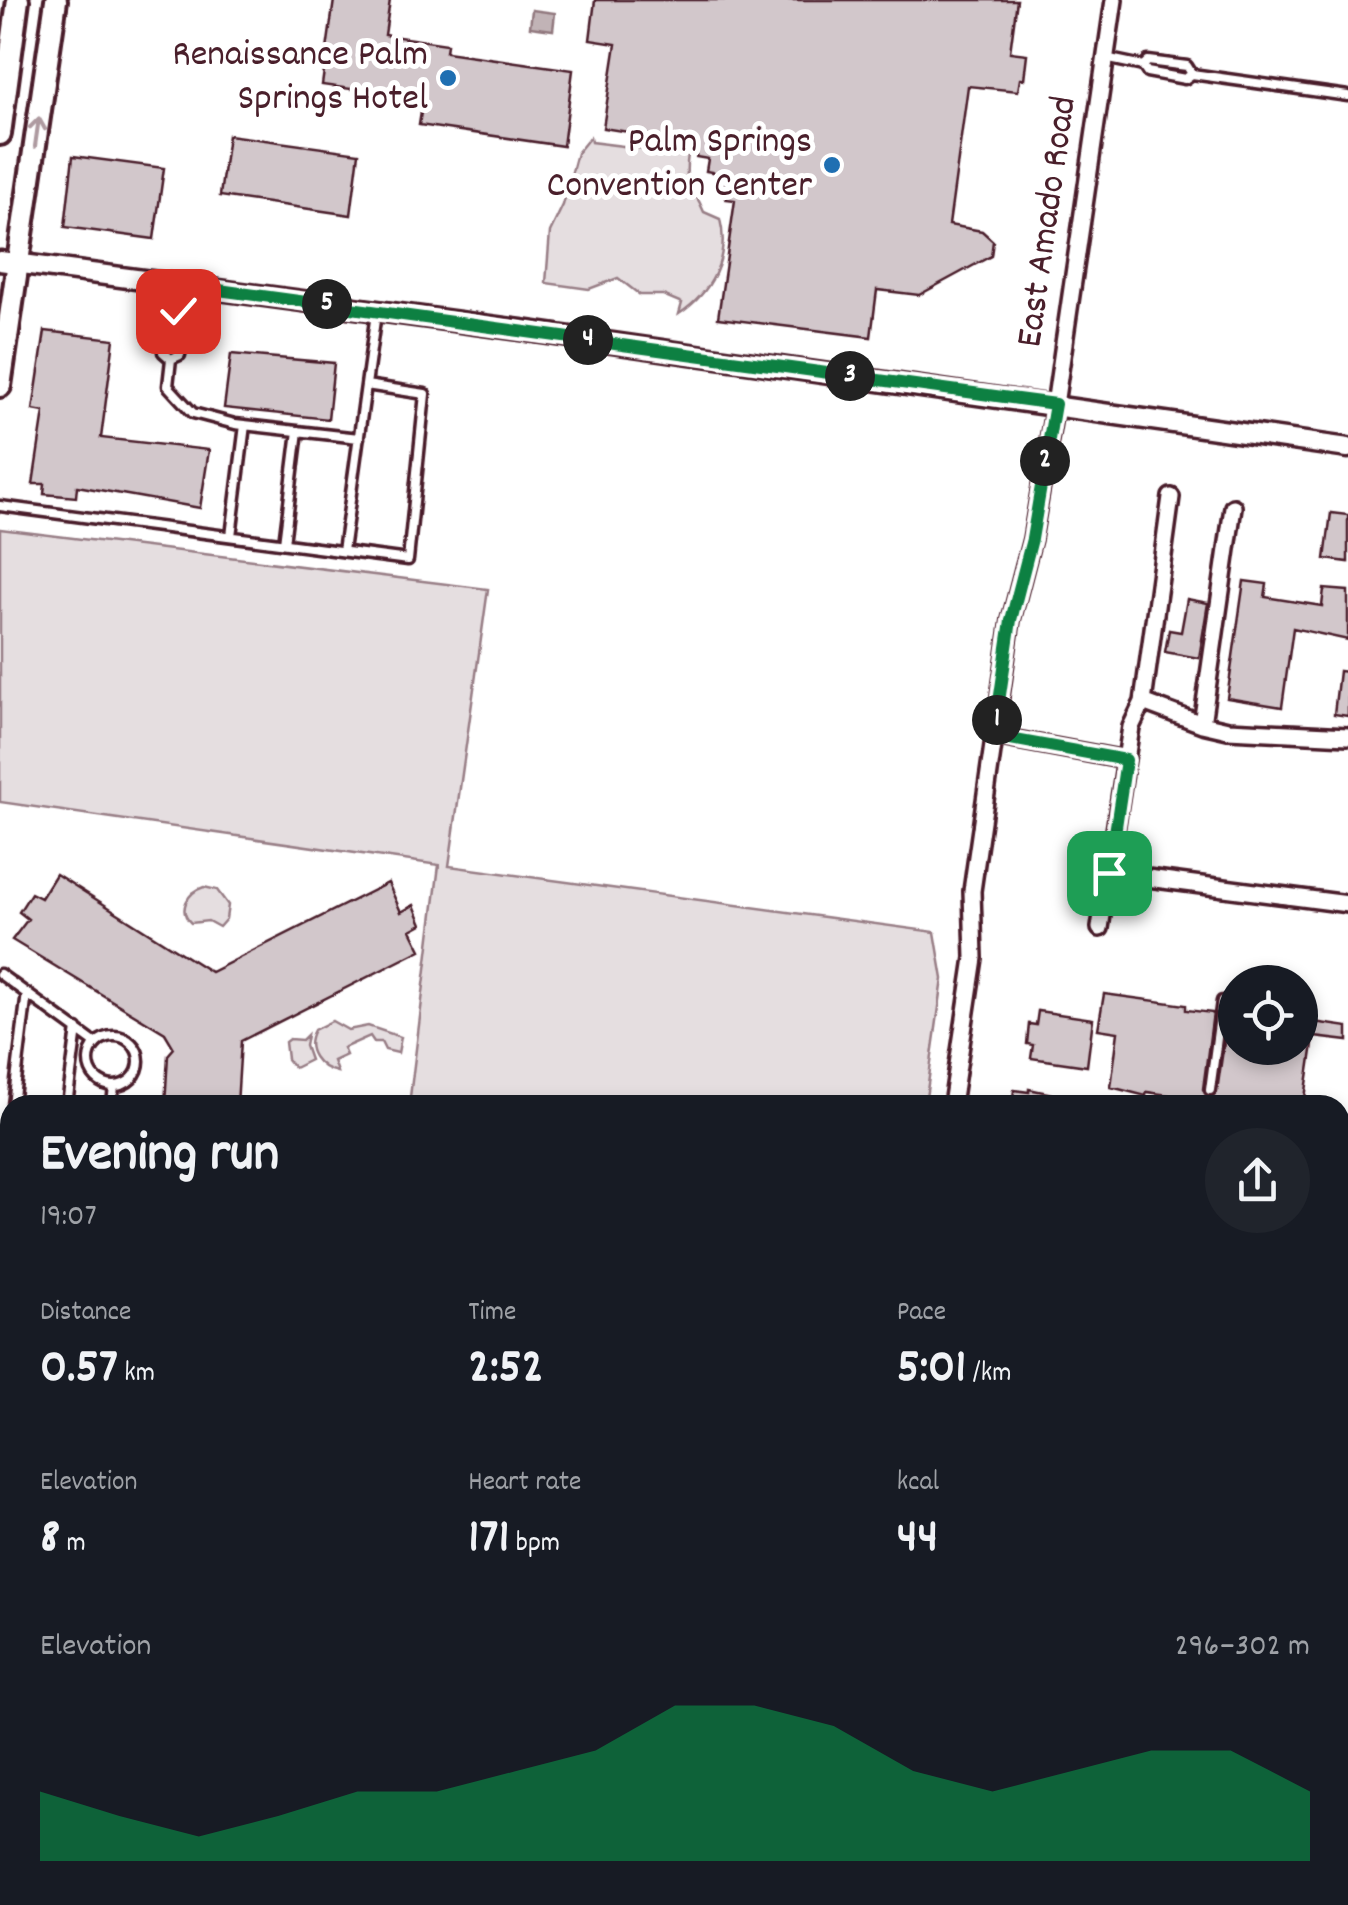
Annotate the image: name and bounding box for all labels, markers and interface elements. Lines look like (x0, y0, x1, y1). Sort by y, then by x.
place label: Renaissance Palm Springs Hotel (172, 29, 428, 128)
marker: Renaissance Palm Springs Hotel (437, 67, 459, 89)
street label: East Amado Road (1004, 93, 1094, 351)
one-way arrow (29, 116, 47, 149)
place label: Palm Springs Convention Center (547, 116, 812, 215)
marker: Palm Springs Convention Center (821, 154, 843, 176)
pin (136, 269, 221, 354)
pin: 5 (302, 279, 352, 329)
icon: check (151, 284, 206, 339)
text: 5 (321, 284, 333, 324)
pin: 4 (563, 315, 613, 365)
text: 4 (582, 320, 594, 360)
pin: 3 (825, 351, 875, 401)
text: 3 (844, 356, 856, 396)
pin: 2 (1020, 436, 1070, 486)
text: 2 (1039, 441, 1051, 481)
pin: 1 (972, 695, 1022, 745)
text: 1 (994, 700, 1000, 740)
pin (1067, 831, 1152, 916)
icon: arrive (1082, 846, 1137, 901)
map controls (1218, 965, 1318, 1065)
button: locate (1218, 965, 1318, 1065)
text: Evening run (40, 1118, 279, 1197)
button: share (1205, 1128, 1310, 1233)
text: 19:07 (40, 1195, 97, 1241)
text: Distance (40, 1294, 131, 1334)
text: Time (468, 1294, 516, 1334)
text: Pace (897, 1294, 946, 1334)
text: 0.57 (40, 1334, 118, 1406)
text: 2:52 (468, 1334, 543, 1406)
text: 5:01 (897, 1334, 966, 1406)
text: km (118, 1355, 155, 1395)
text: /km (966, 1355, 1011, 1395)
text: Elevation (40, 1464, 137, 1504)
text: Heart rate (468, 1464, 581, 1504)
text: kcal (897, 1464, 939, 1504)
text: 8 (40, 1504, 60, 1576)
text: 171 (468, 1504, 509, 1576)
text: 44 (897, 1504, 938, 1576)
text: m (60, 1525, 86, 1565)
text: bpm (509, 1525, 560, 1565)
text: Elevation (40, 1625, 151, 1671)
text: 296–302 m (1175, 1625, 1310, 1671)

